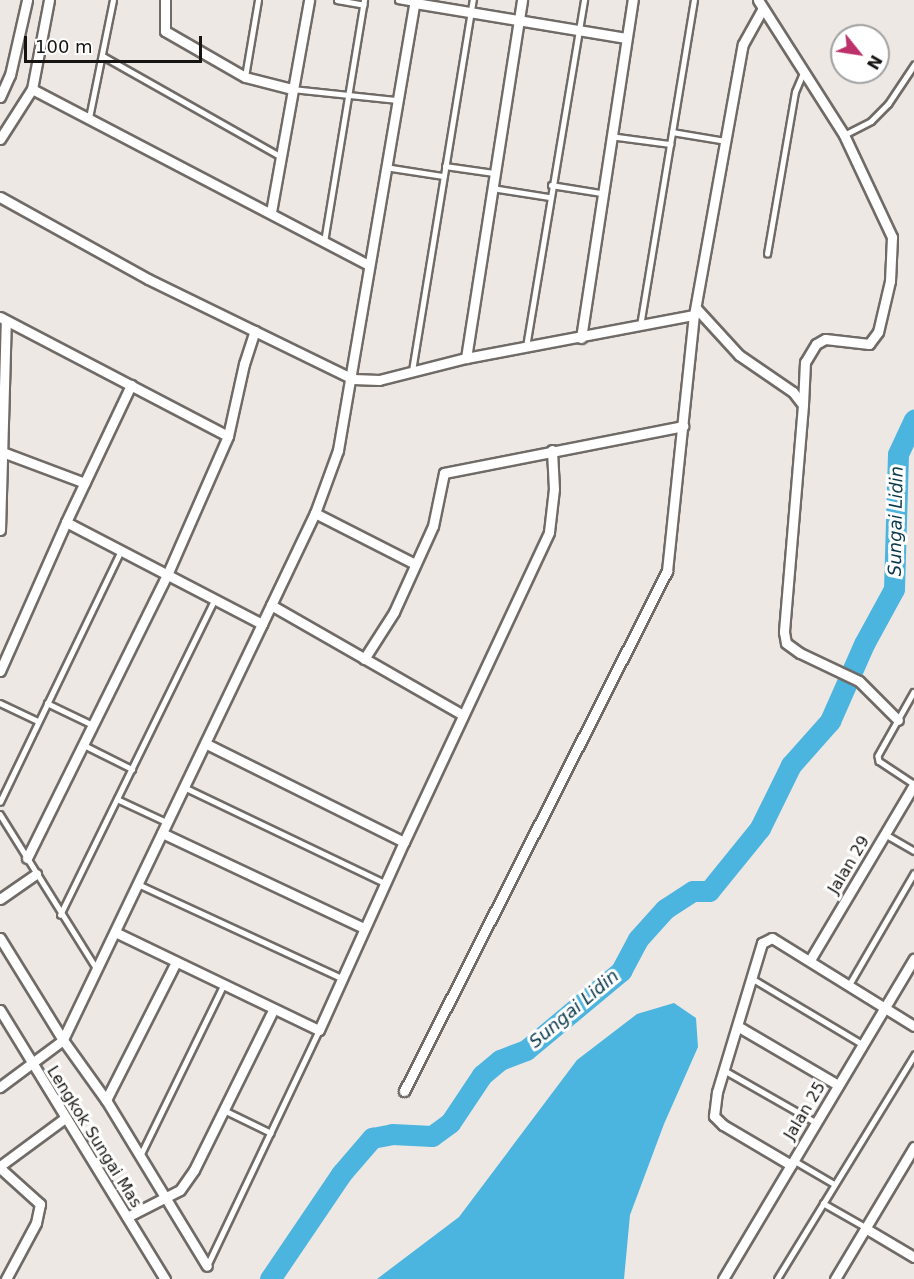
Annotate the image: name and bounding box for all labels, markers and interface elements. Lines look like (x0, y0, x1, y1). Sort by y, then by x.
scale bar (27, 24, 206, 62)
north arrow (830, 24, 890, 84)
text: 100 m (35, 36, 93, 57)
text: N (863, 52, 886, 73)
water label: Sungai Lidin (884, 466, 908, 576)
street label: Jalan 29 (824, 832, 874, 898)
water label: Sungai Lidin (525, 965, 623, 1053)
street label: Lengkok Sungai Mas (43, 1063, 145, 1211)
street label: Jalan 25 (780, 1078, 830, 1144)

